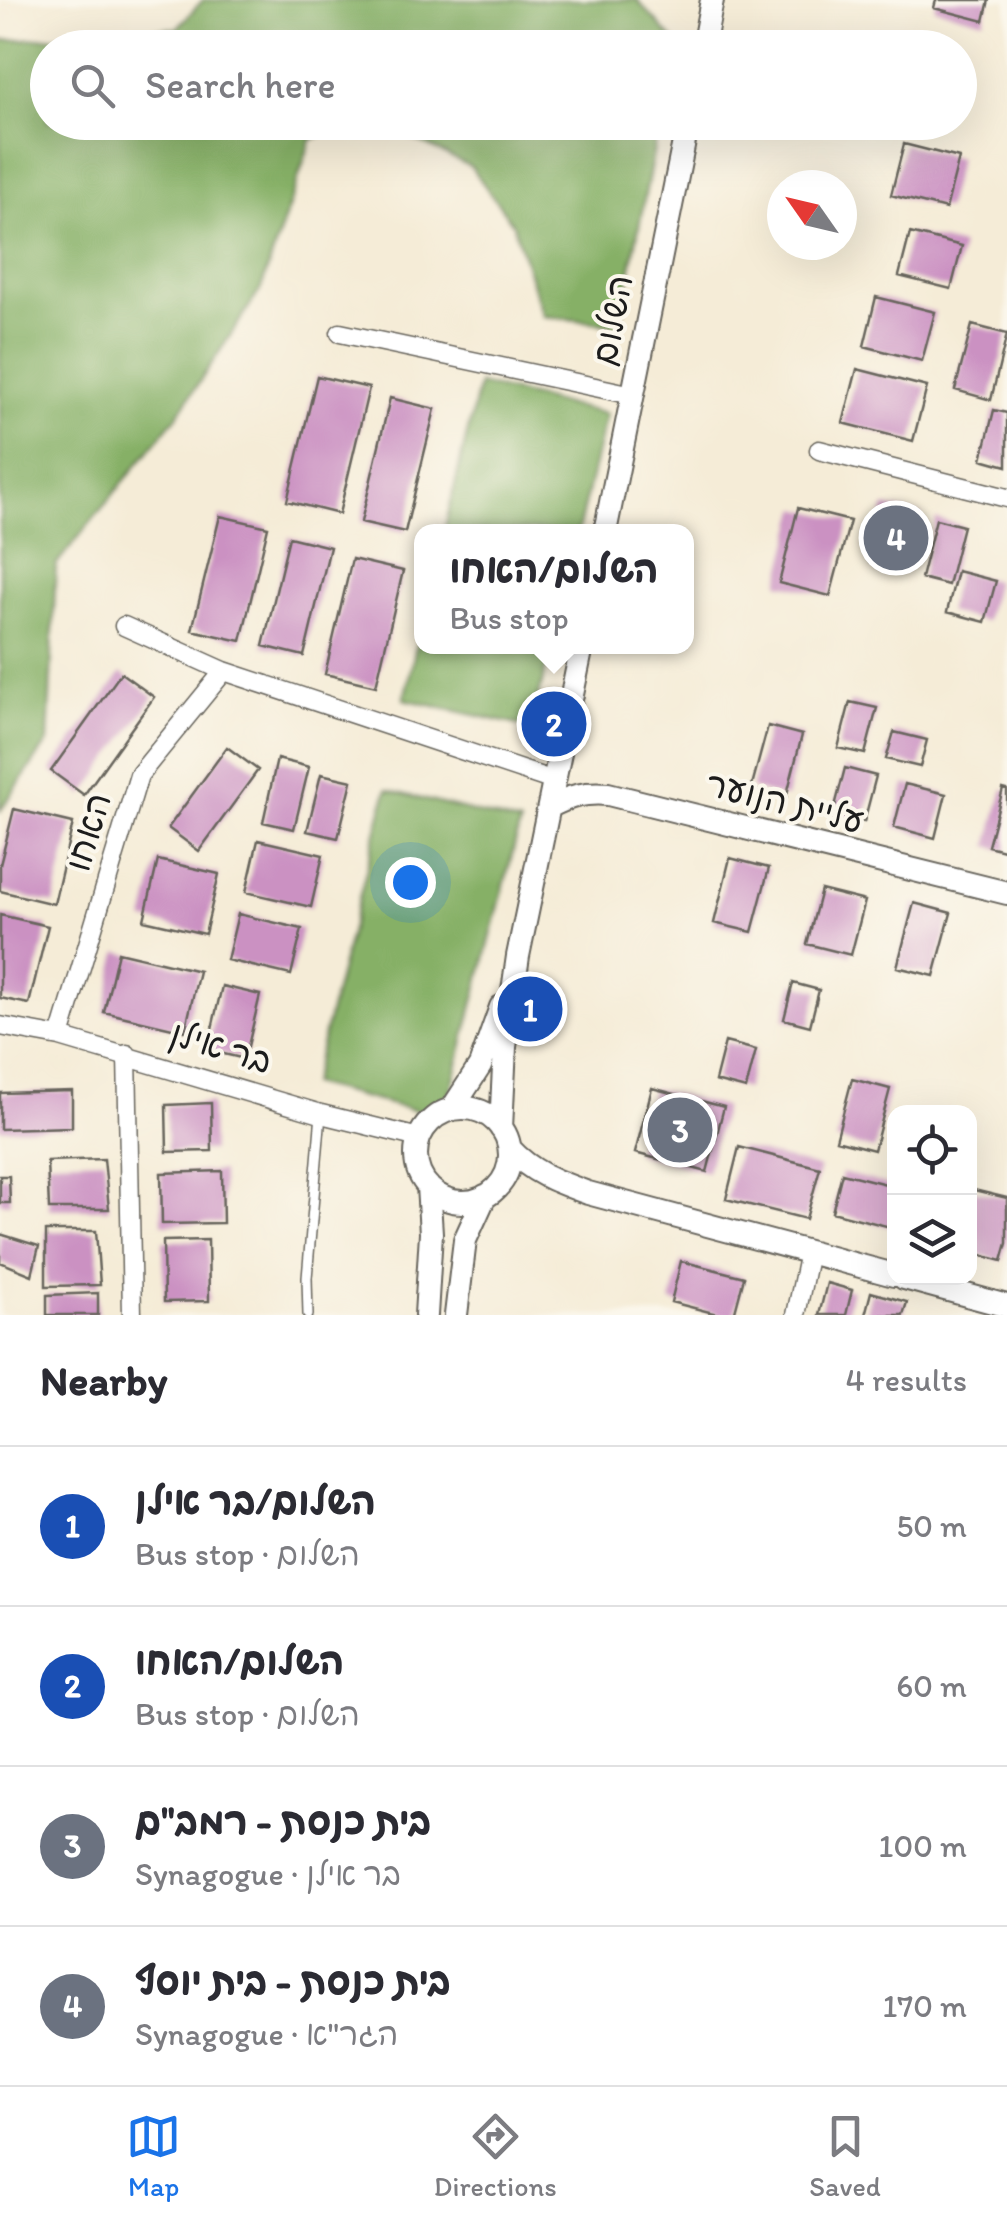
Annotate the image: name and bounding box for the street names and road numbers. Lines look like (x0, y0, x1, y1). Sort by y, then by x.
street label: השלום (583, 271, 641, 369)
street label: עליית הנוער (702, 762, 868, 842)
street label: האחו (56, 788, 120, 876)
street label: בר אילן (165, 1012, 277, 1082)

